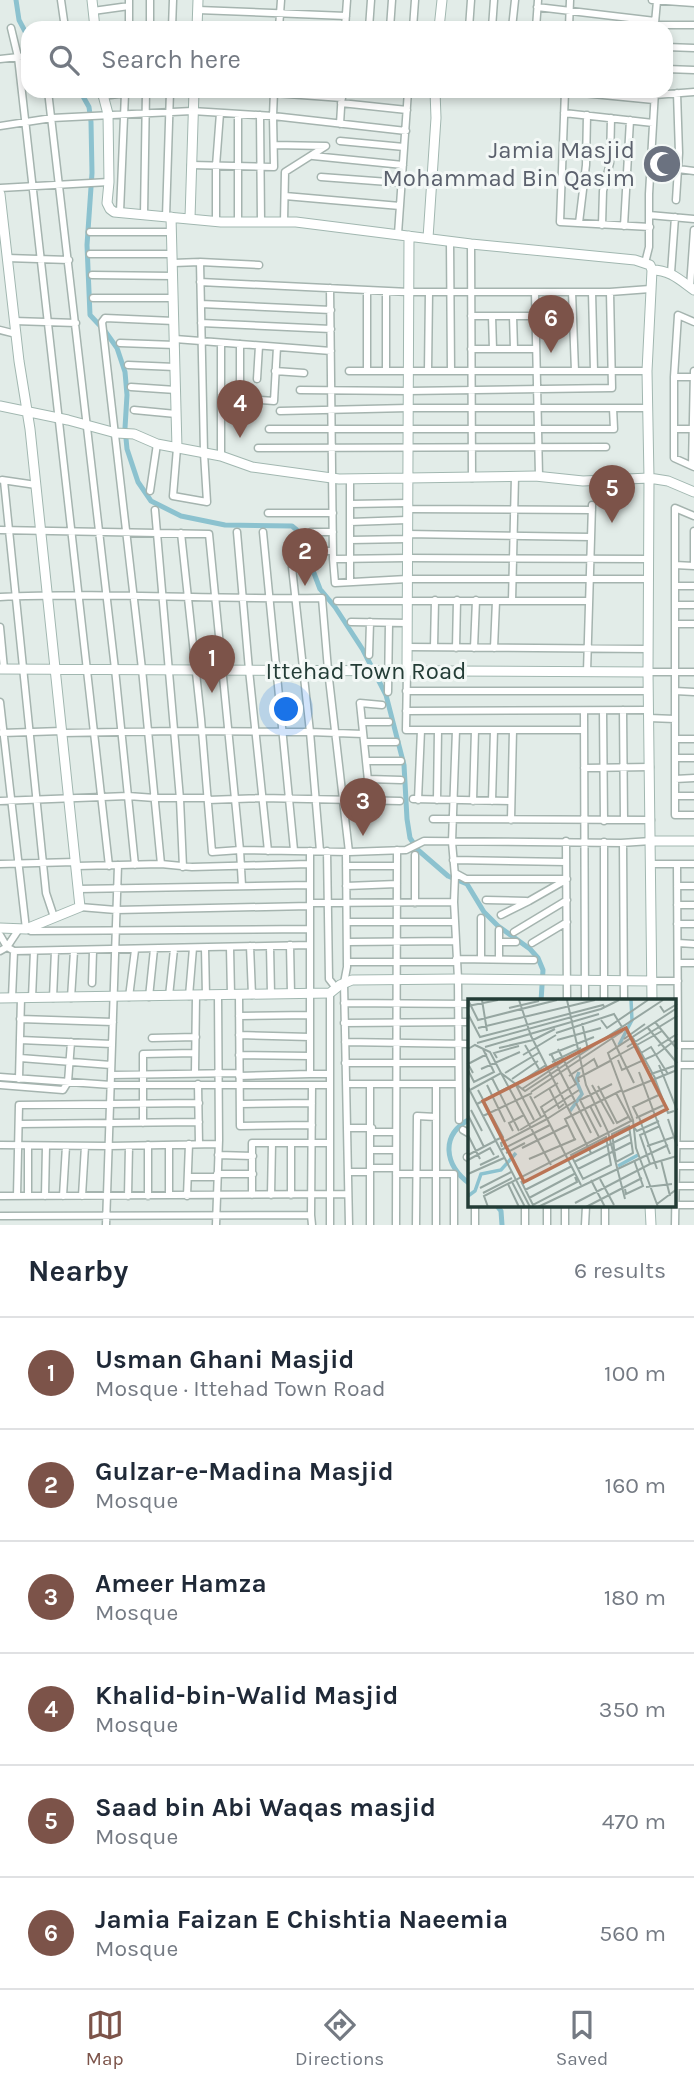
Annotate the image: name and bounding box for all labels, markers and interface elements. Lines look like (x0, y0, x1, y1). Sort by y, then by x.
search box (21, 21, 673, 98)
icon: search (45, 41, 83, 79)
text: Search here (101, 44, 241, 75)
place label: Jamia Masjid Mohammad Bin Qasim (383, 136, 635, 192)
mosque icon: Jamia Masjid Mohammad Bin Qasim (641, 143, 683, 185)
pin: 6 (528, 295, 574, 353)
pin: 4 (217, 380, 263, 438)
pin: 5 (589, 465, 635, 523)
pin: 2 (282, 528, 328, 586)
pin: 1 (189, 635, 235, 693)
street label: Ittehad Town Road (266, 657, 466, 685)
your location (269, 692, 303, 726)
pin: 3 (340, 778, 386, 836)
inset map (468, 999, 676, 1208)
text: Nearby (28, 1253, 128, 1289)
text: 6 results (574, 1257, 666, 1284)
text: Usman Ghani Masjid (95, 1344, 355, 1375)
text: 1 (47, 1360, 55, 1387)
text: 100 m (604, 1360, 666, 1387)
text: Mosque · Ittehad Town Road (95, 1375, 386, 1402)
text: Gulzar-e-Madina Masjid (95, 1456, 394, 1487)
text: 2 (44, 1472, 58, 1499)
text: 160 m (605, 1472, 666, 1499)
text: Mosque (95, 1487, 178, 1514)
text: Ameer Hamza (95, 1568, 267, 1599)
text: 3 (44, 1584, 58, 1611)
text: 180 m (604, 1584, 666, 1611)
text: Mosque (95, 1599, 178, 1626)
text: Khalid-bin-Walid Masjid (95, 1680, 399, 1711)
text: 4 (44, 1696, 58, 1723)
text: 350 m (599, 1696, 666, 1723)
text: Mosque (95, 1711, 178, 1738)
text: Saad bin Abi Waqas masjid (95, 1792, 436, 1823)
text: 5 (44, 1808, 58, 1835)
text: 470 m (602, 1808, 666, 1835)
text: Mosque (95, 1823, 178, 1850)
text: Jamia Faizan E Chishtia Naeemia (95, 1904, 508, 1935)
text: 6 (44, 1920, 58, 1947)
text: 560 m (599, 1920, 666, 1947)
text: Mosque (95, 1935, 178, 1962)
tab: Map (86, 2006, 124, 2070)
tab: Directions (295, 2006, 384, 2070)
tab: Saved (556, 2006, 608, 2070)

